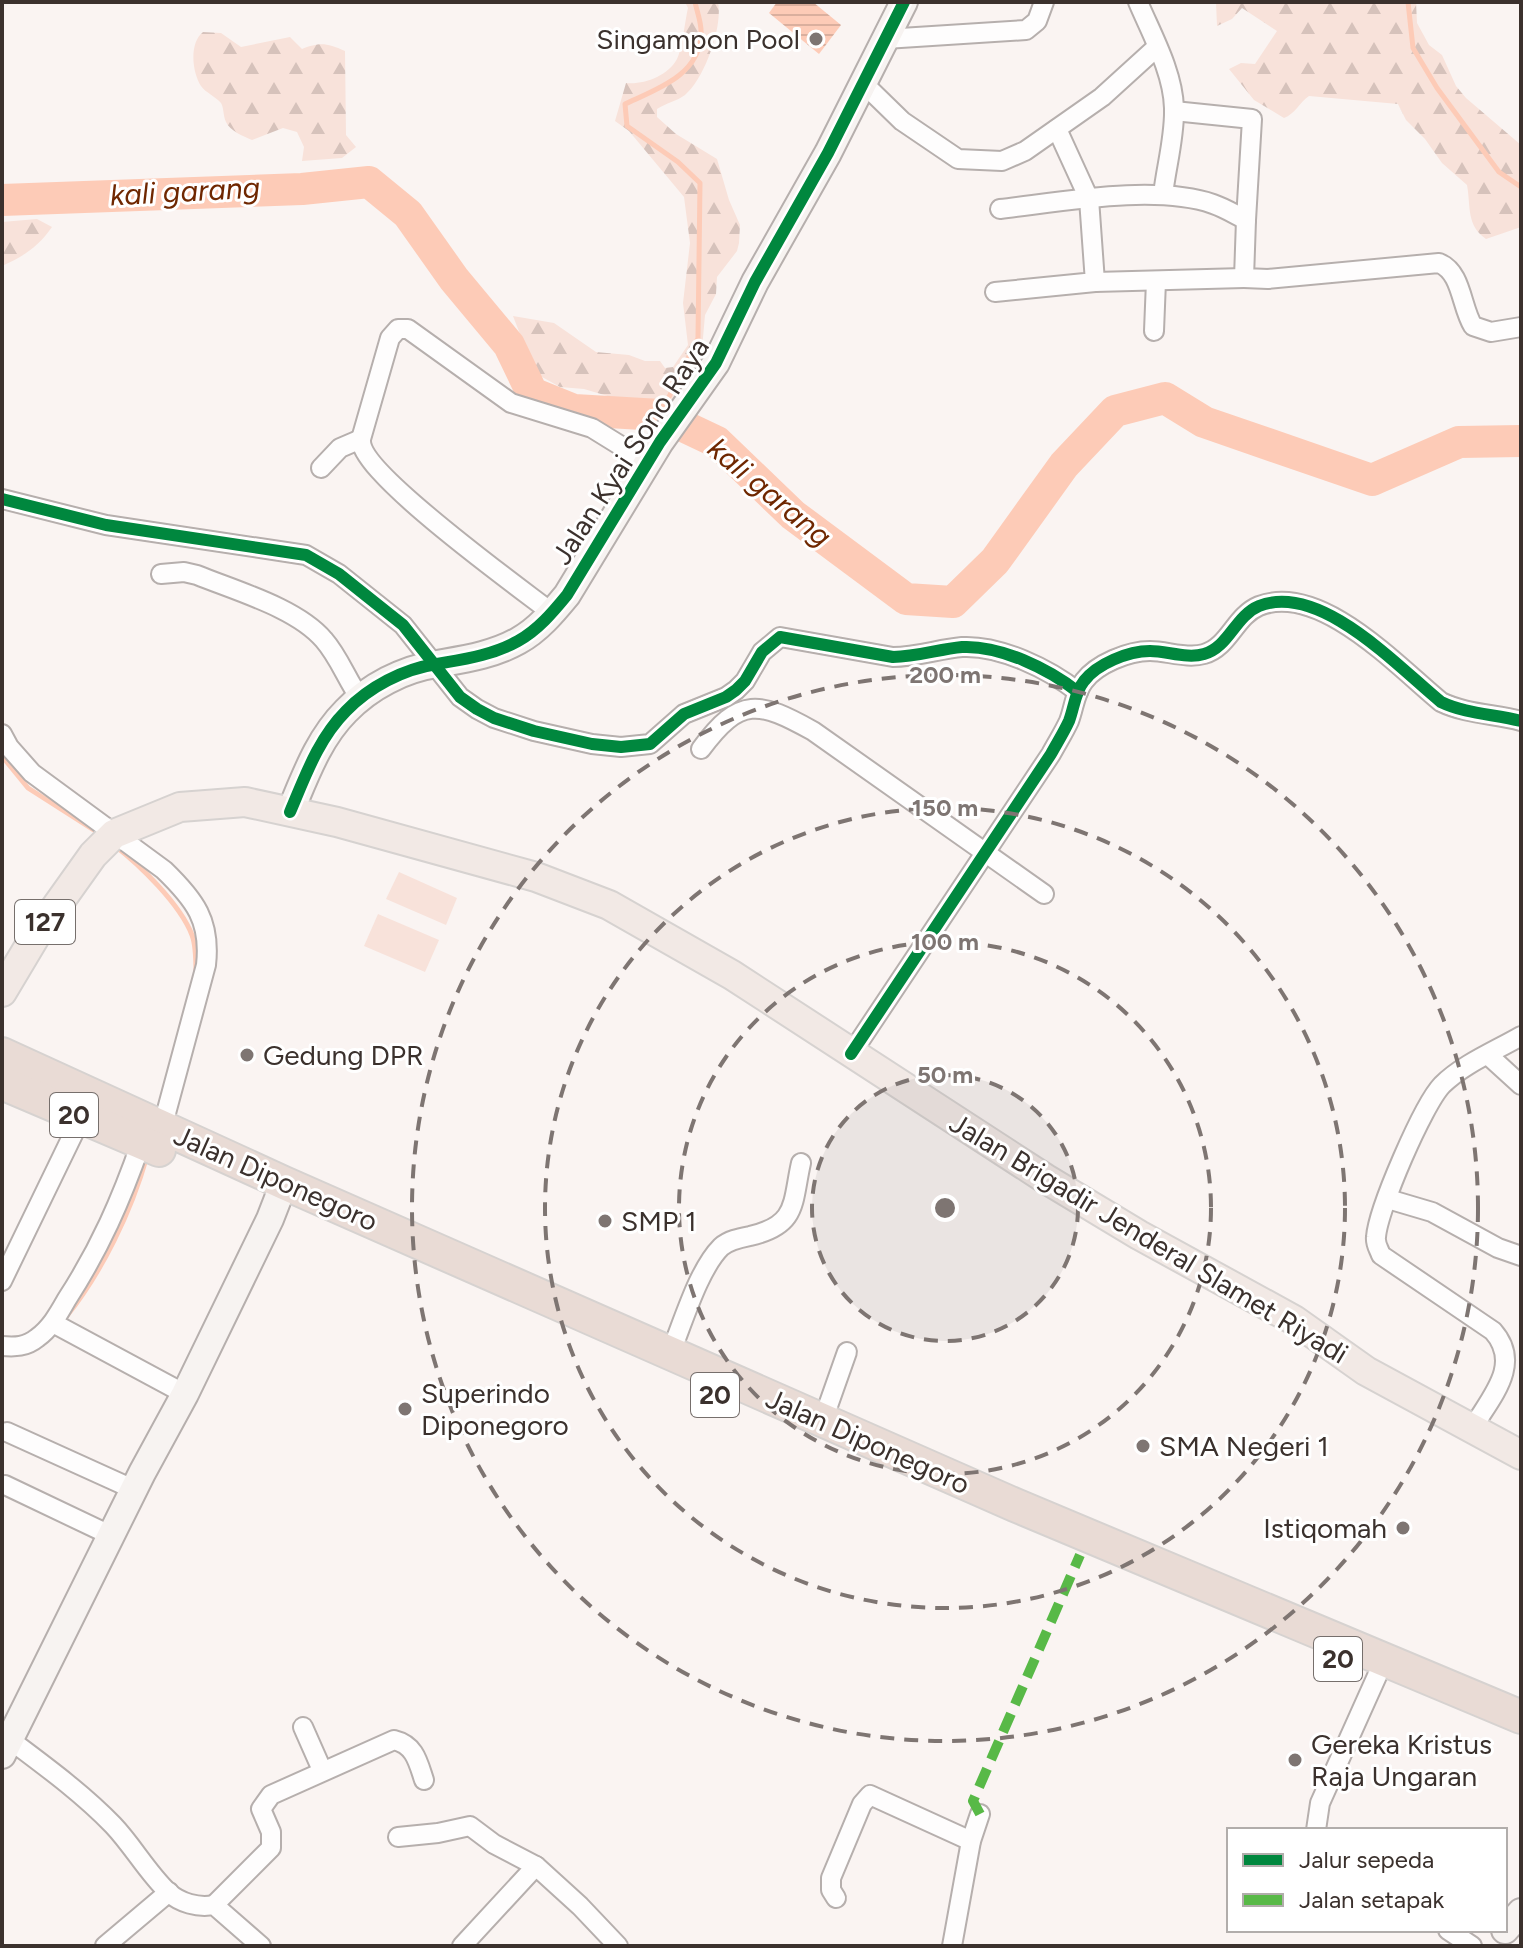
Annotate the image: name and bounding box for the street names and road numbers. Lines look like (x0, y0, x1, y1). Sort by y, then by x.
street label: Jalan Kyai Sono Raya (544, 331, 716, 571)
road number: 127 (15, 900, 75, 944)
road number: 20 (50, 1093, 98, 1137)
street label: Jalan Brigadir Jenderal Slamet Riyadi (944, 1105, 1354, 1371)
street label: Jalan Diponegoro (169, 1118, 383, 1238)
road number: 20 (691, 1373, 739, 1417)
street label: Jalan Diponegoro (761, 1381, 975, 1501)
road number: 20 (1314, 1637, 1362, 1681)

